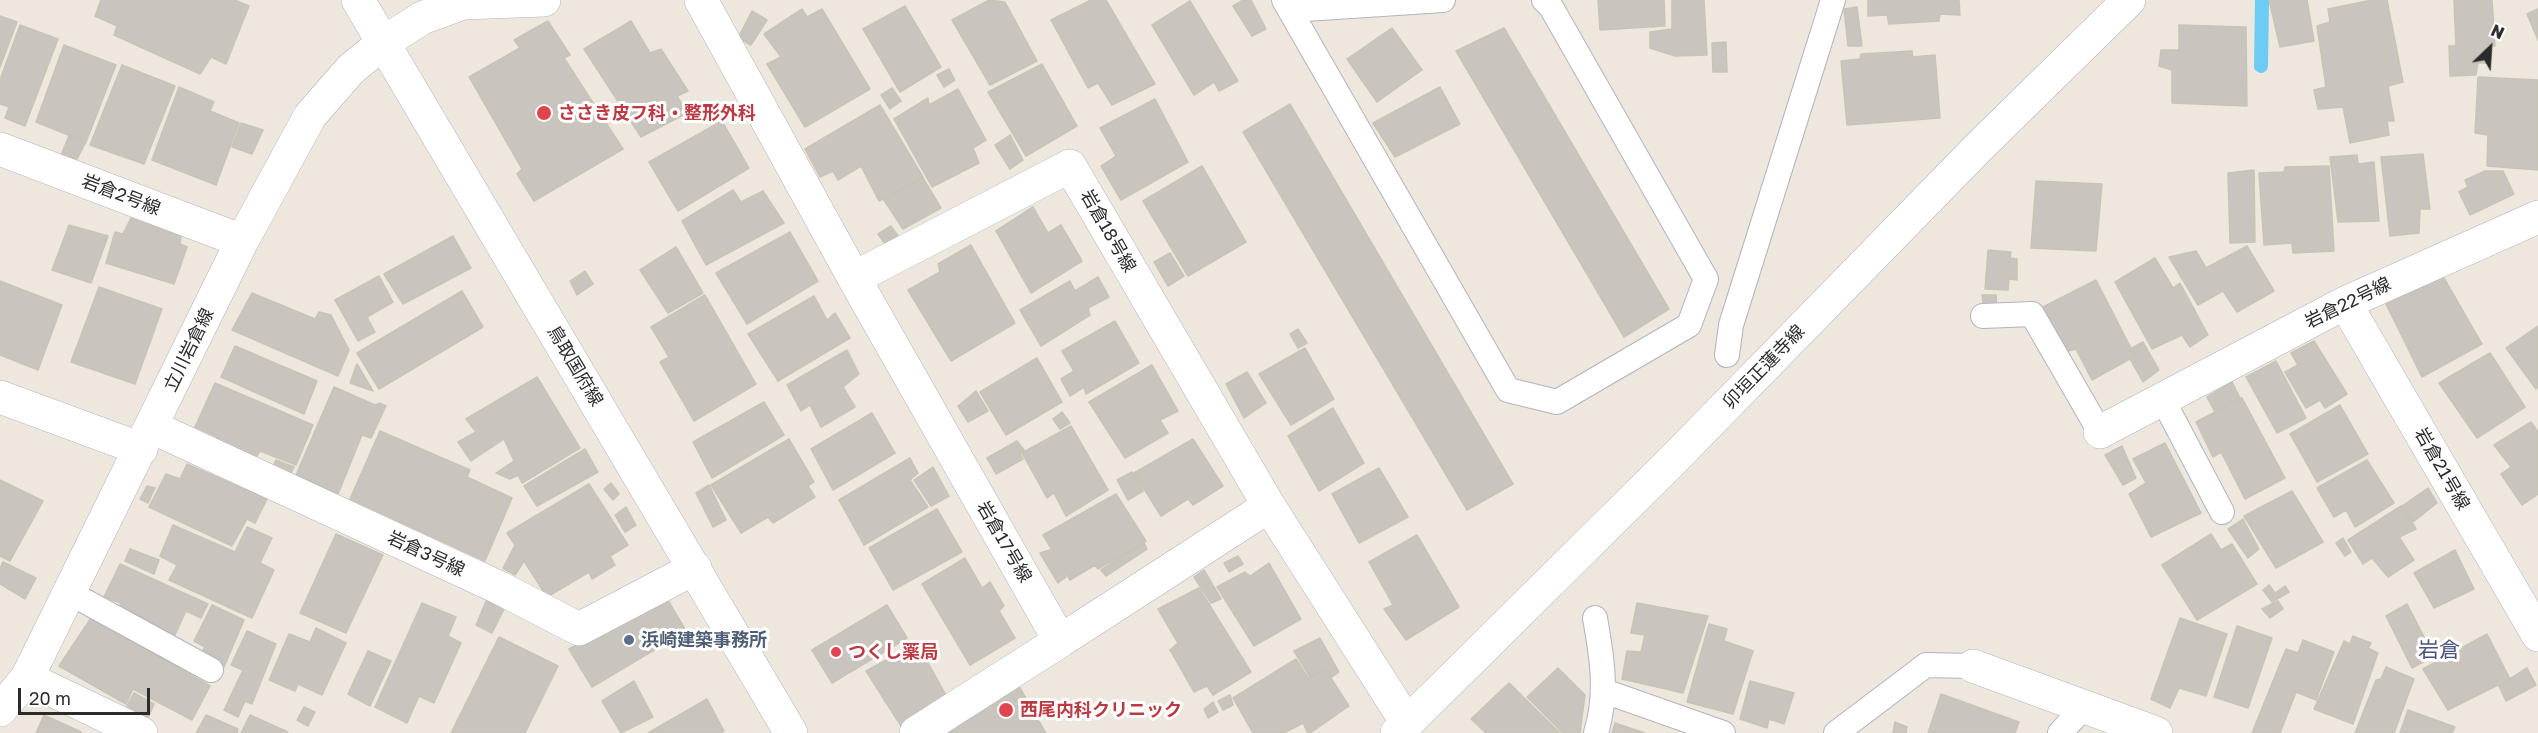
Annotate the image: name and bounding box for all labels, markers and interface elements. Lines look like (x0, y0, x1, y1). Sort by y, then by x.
north arrow (2460, 18, 2520, 78)
text: N (2488, 20, 2507, 43)
place label: ささき皮フ科・整形外科 (558, 102, 756, 124)
marker: ささき皮フ科・整形外科 (535, 104, 553, 122)
street label: 岩倉2号線 (79, 170, 163, 220)
street label: 岩倉18号線 (1076, 186, 1140, 276)
street label: 岩倉22号線 (2302, 273, 2394, 333)
street label: 立川岩倉線 (160, 305, 218, 395)
street label: 卯垣正蓮寺線 (1719, 321, 1809, 413)
street label: 鳥取国府線 (543, 322, 607, 410)
street label: 岩倉21号線 (2410, 424, 2474, 514)
street label: 岩倉17号線 (972, 498, 1036, 586)
street label: 岩倉3号線 (384, 527, 468, 581)
place label: 浜崎建築事務所 (641, 629, 767, 651)
marker: 浜崎建築事務所 (622, 633, 636, 647)
district label: 岩倉 (2418, 637, 2460, 663)
place label: つくし薬局 (848, 641, 938, 663)
marker: つくし薬局 (829, 645, 843, 659)
scale bar (21, 676, 153, 714)
text: 20 m (29, 687, 71, 709)
place label: 西尾内科クリニック (1020, 699, 1182, 721)
marker: 西尾内科クリニック (997, 701, 1015, 719)

